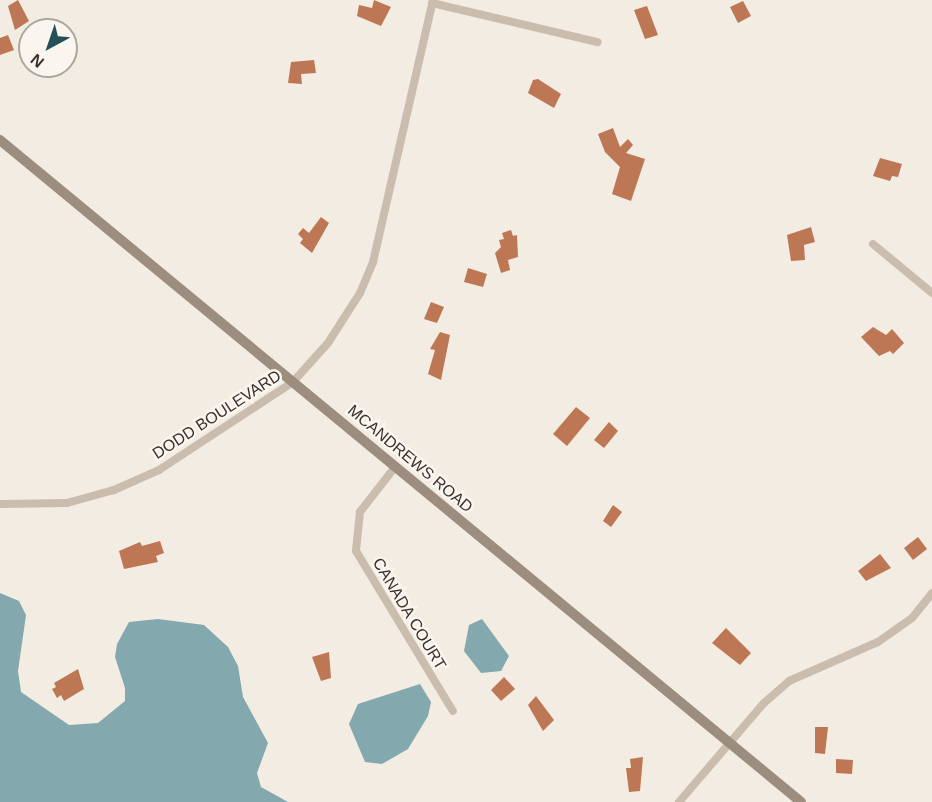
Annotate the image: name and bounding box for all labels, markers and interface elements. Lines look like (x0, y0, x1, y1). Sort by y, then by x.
north arrow (18, 18, 78, 78)
text: N (28, 50, 47, 71)
street label: DODD BOULEVARD (149, 366, 285, 464)
street label: MCANDREWS ROAD (344, 401, 476, 517)
street label: CANADA COURT (368, 554, 450, 674)

